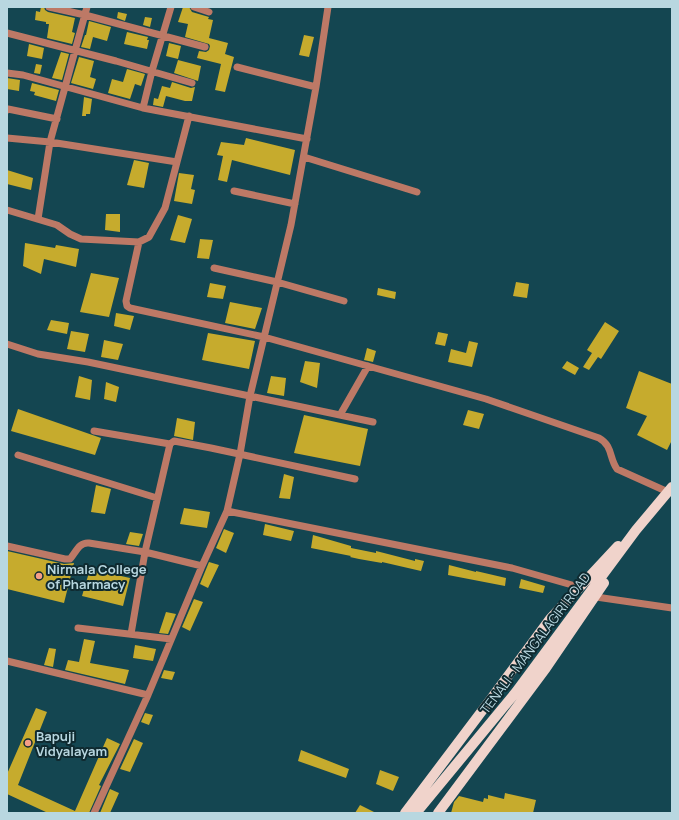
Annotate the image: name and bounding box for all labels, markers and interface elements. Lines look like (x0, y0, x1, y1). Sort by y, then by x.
place label: Nirmala College of Pharmacy (47, 560, 147, 593)
street label: TENALI - MANGALAGIRI ROAD (476, 568, 594, 717)
marker: Nirmala College of Pharmacy (34, 571, 44, 581)
place label: Bapuji Vidyalayam (36, 727, 107, 760)
marker: Bapuji Vidyalayam (23, 738, 33, 748)

